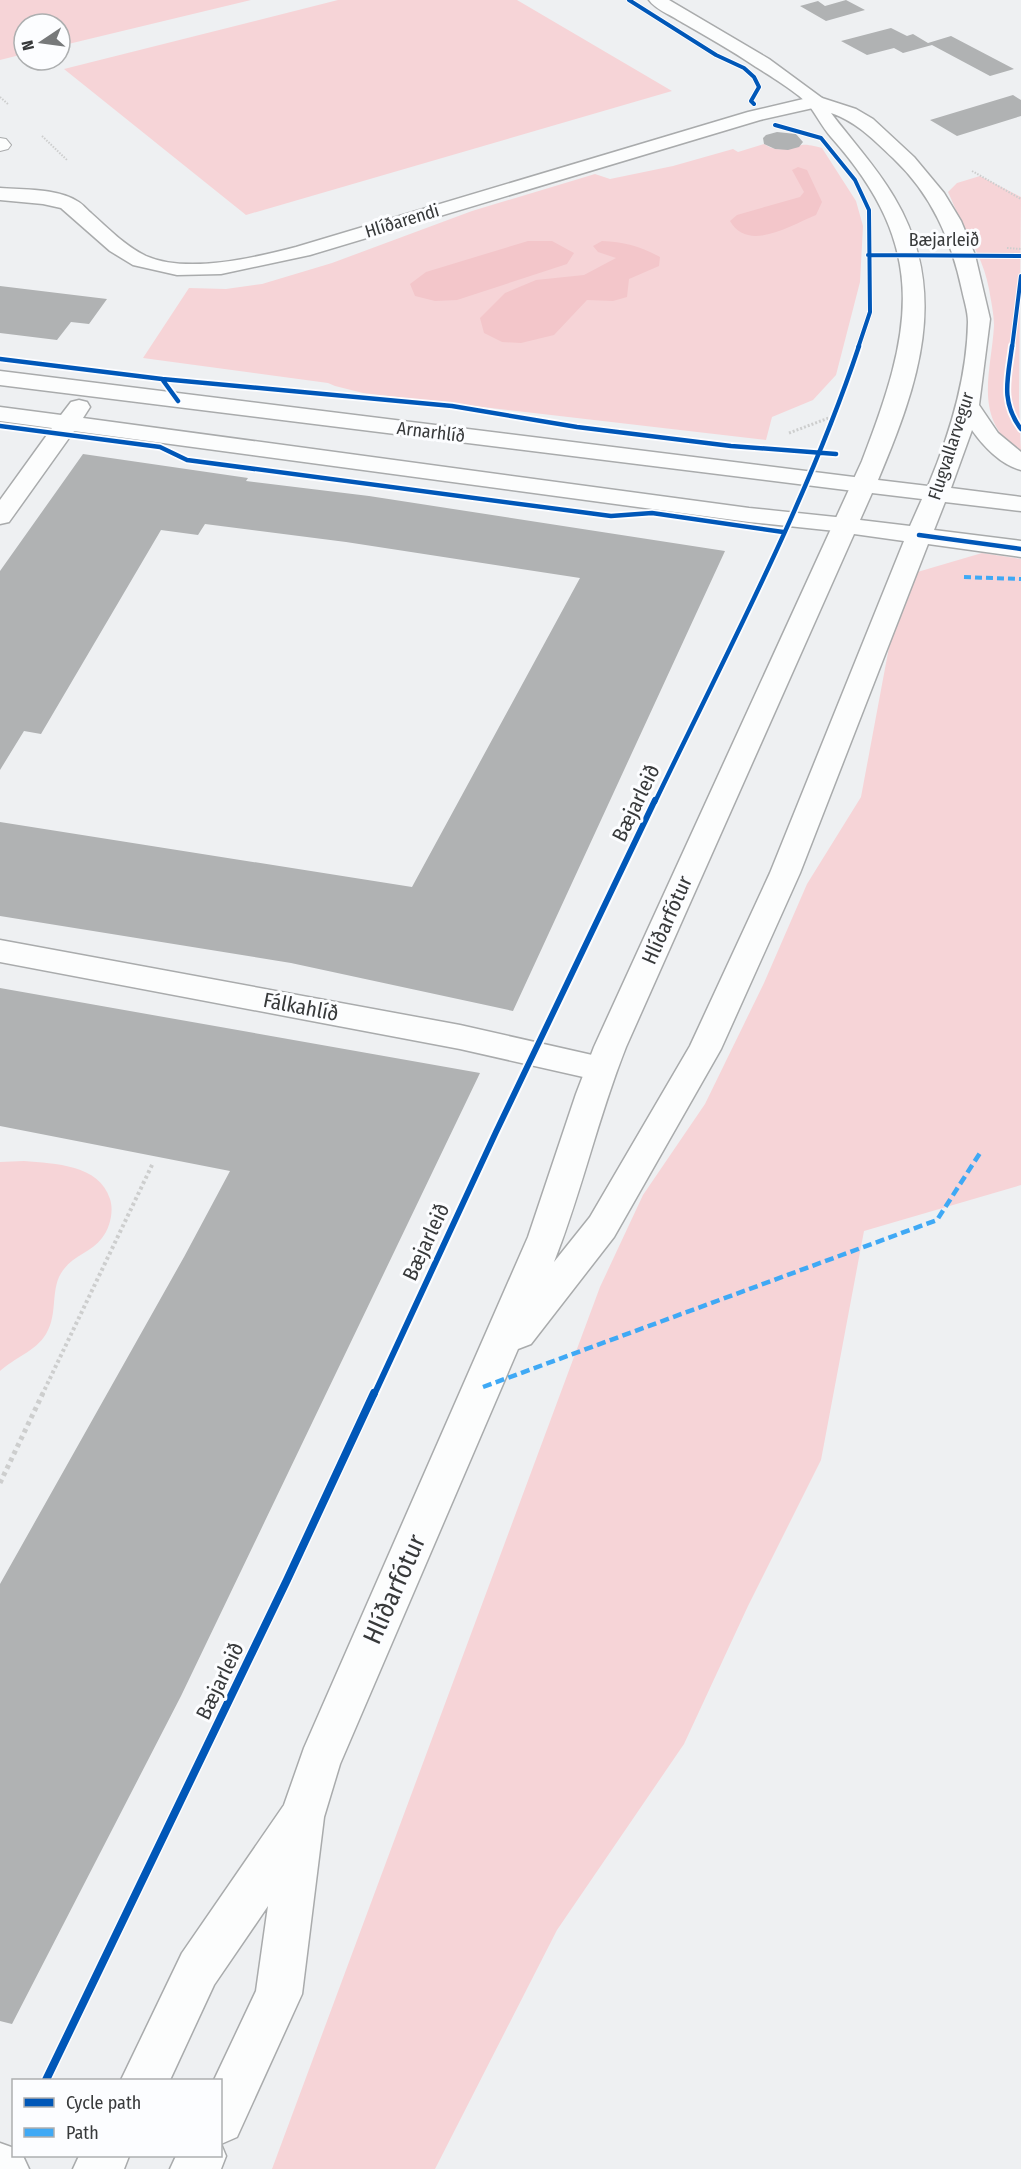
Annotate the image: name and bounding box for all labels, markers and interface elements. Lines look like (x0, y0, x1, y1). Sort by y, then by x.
north arrow (12, 12, 72, 72)
text: N (18, 38, 38, 52)
street label: Hlíðarendi (362, 199, 442, 243)
street label: Bæjarleið (909, 229, 979, 251)
street label: Flugvallarvegur (923, 389, 979, 503)
street label: Arnarhlíð (396, 417, 466, 447)
street label: Bæjarleið (606, 760, 666, 846)
street label: Hlíðarfótur (636, 871, 698, 968)
street label: Fálkahlíð (261, 987, 341, 1027)
street label: Bæjarleið (397, 1199, 455, 1285)
street label: Hlíðarfótur (357, 1530, 432, 1649)
street label: Bæjarleið (190, 1638, 250, 1724)
legend (12, 2079, 222, 2157)
text: Cycle path (66, 2092, 141, 2114)
text: Path (66, 2122, 99, 2144)

